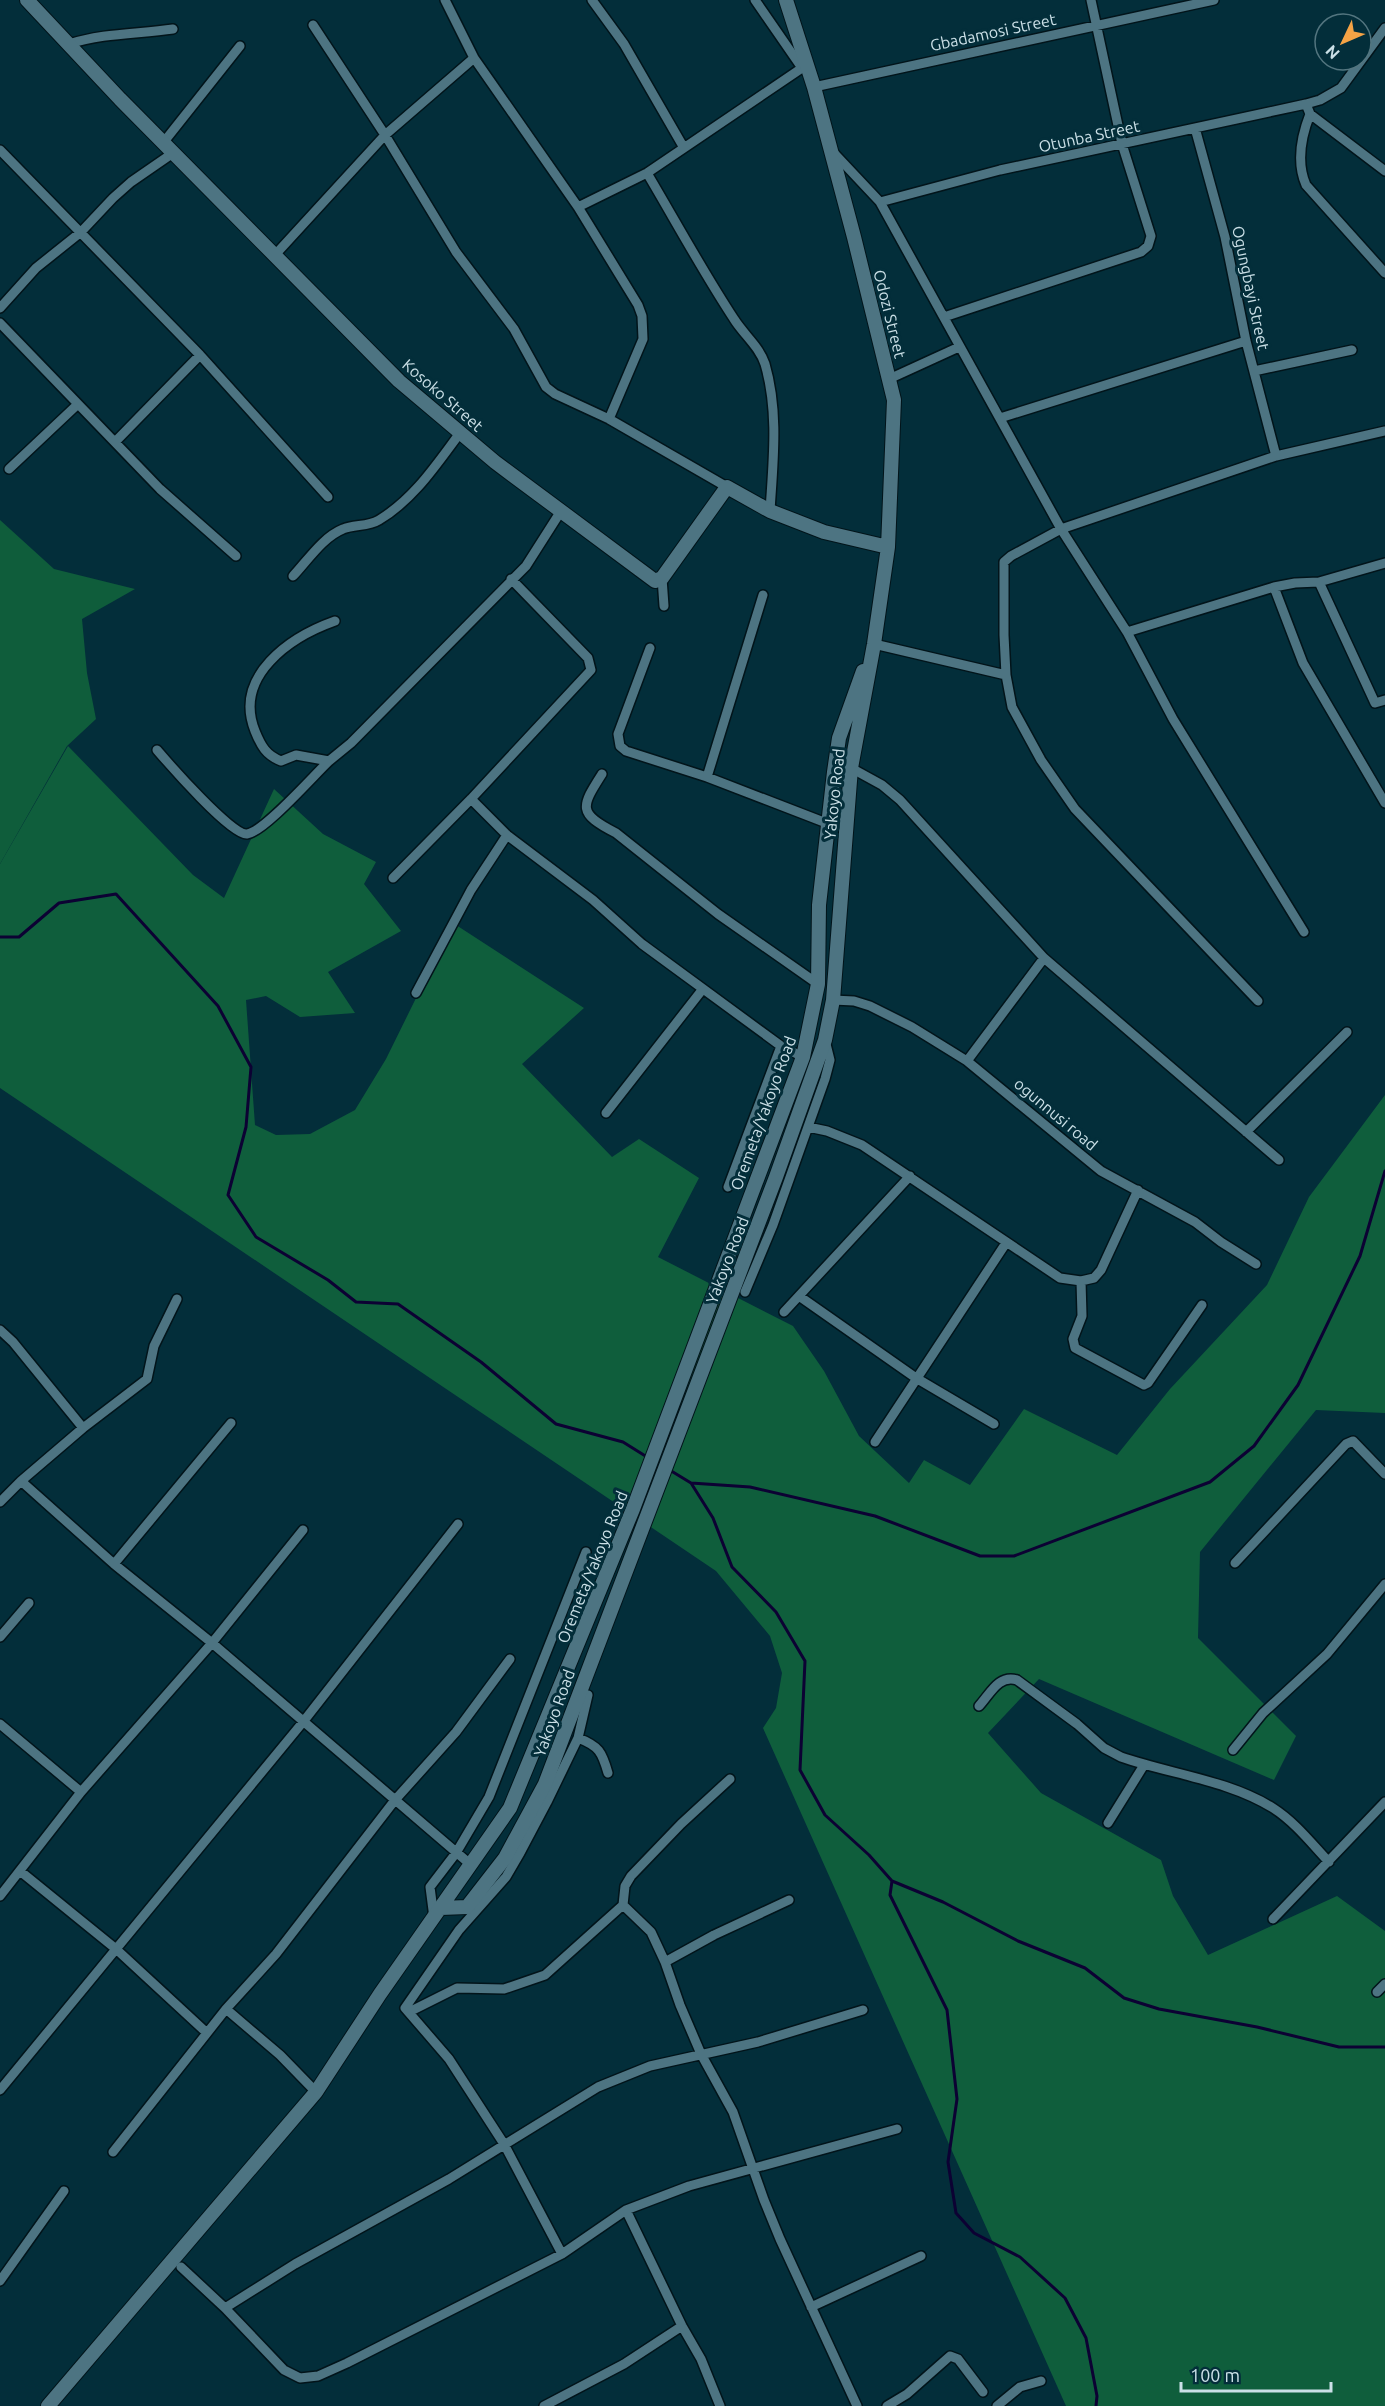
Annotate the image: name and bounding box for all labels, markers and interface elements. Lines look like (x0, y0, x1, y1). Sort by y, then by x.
street label: Gbadamosi Street (928, 10, 1058, 54)
north arrow (1313, 12, 1373, 72)
text: N (1322, 42, 1343, 63)
street label: Otunba Street (1037, 116, 1142, 156)
street label: Ogungbayi Street (1229, 224, 1273, 352)
street label: Odozi Street (870, 268, 910, 361)
street label: Kosoko Street (399, 355, 487, 435)
street label: Yakoyo Road (820, 748, 848, 840)
street label: Oremeta/Yakoyo Road (727, 1034, 799, 1192)
street label: ogunnusi road (1011, 1074, 1101, 1154)
street label: Yakoyo Road (702, 1214, 752, 1306)
street label: Oremeta/Yakoyo Road (553, 1488, 631, 1646)
street label: Yakoyo Road (530, 1667, 578, 1759)
scale bar (1181, 2355, 1331, 2393)
text: 100 m (1190, 2365, 1240, 2385)

